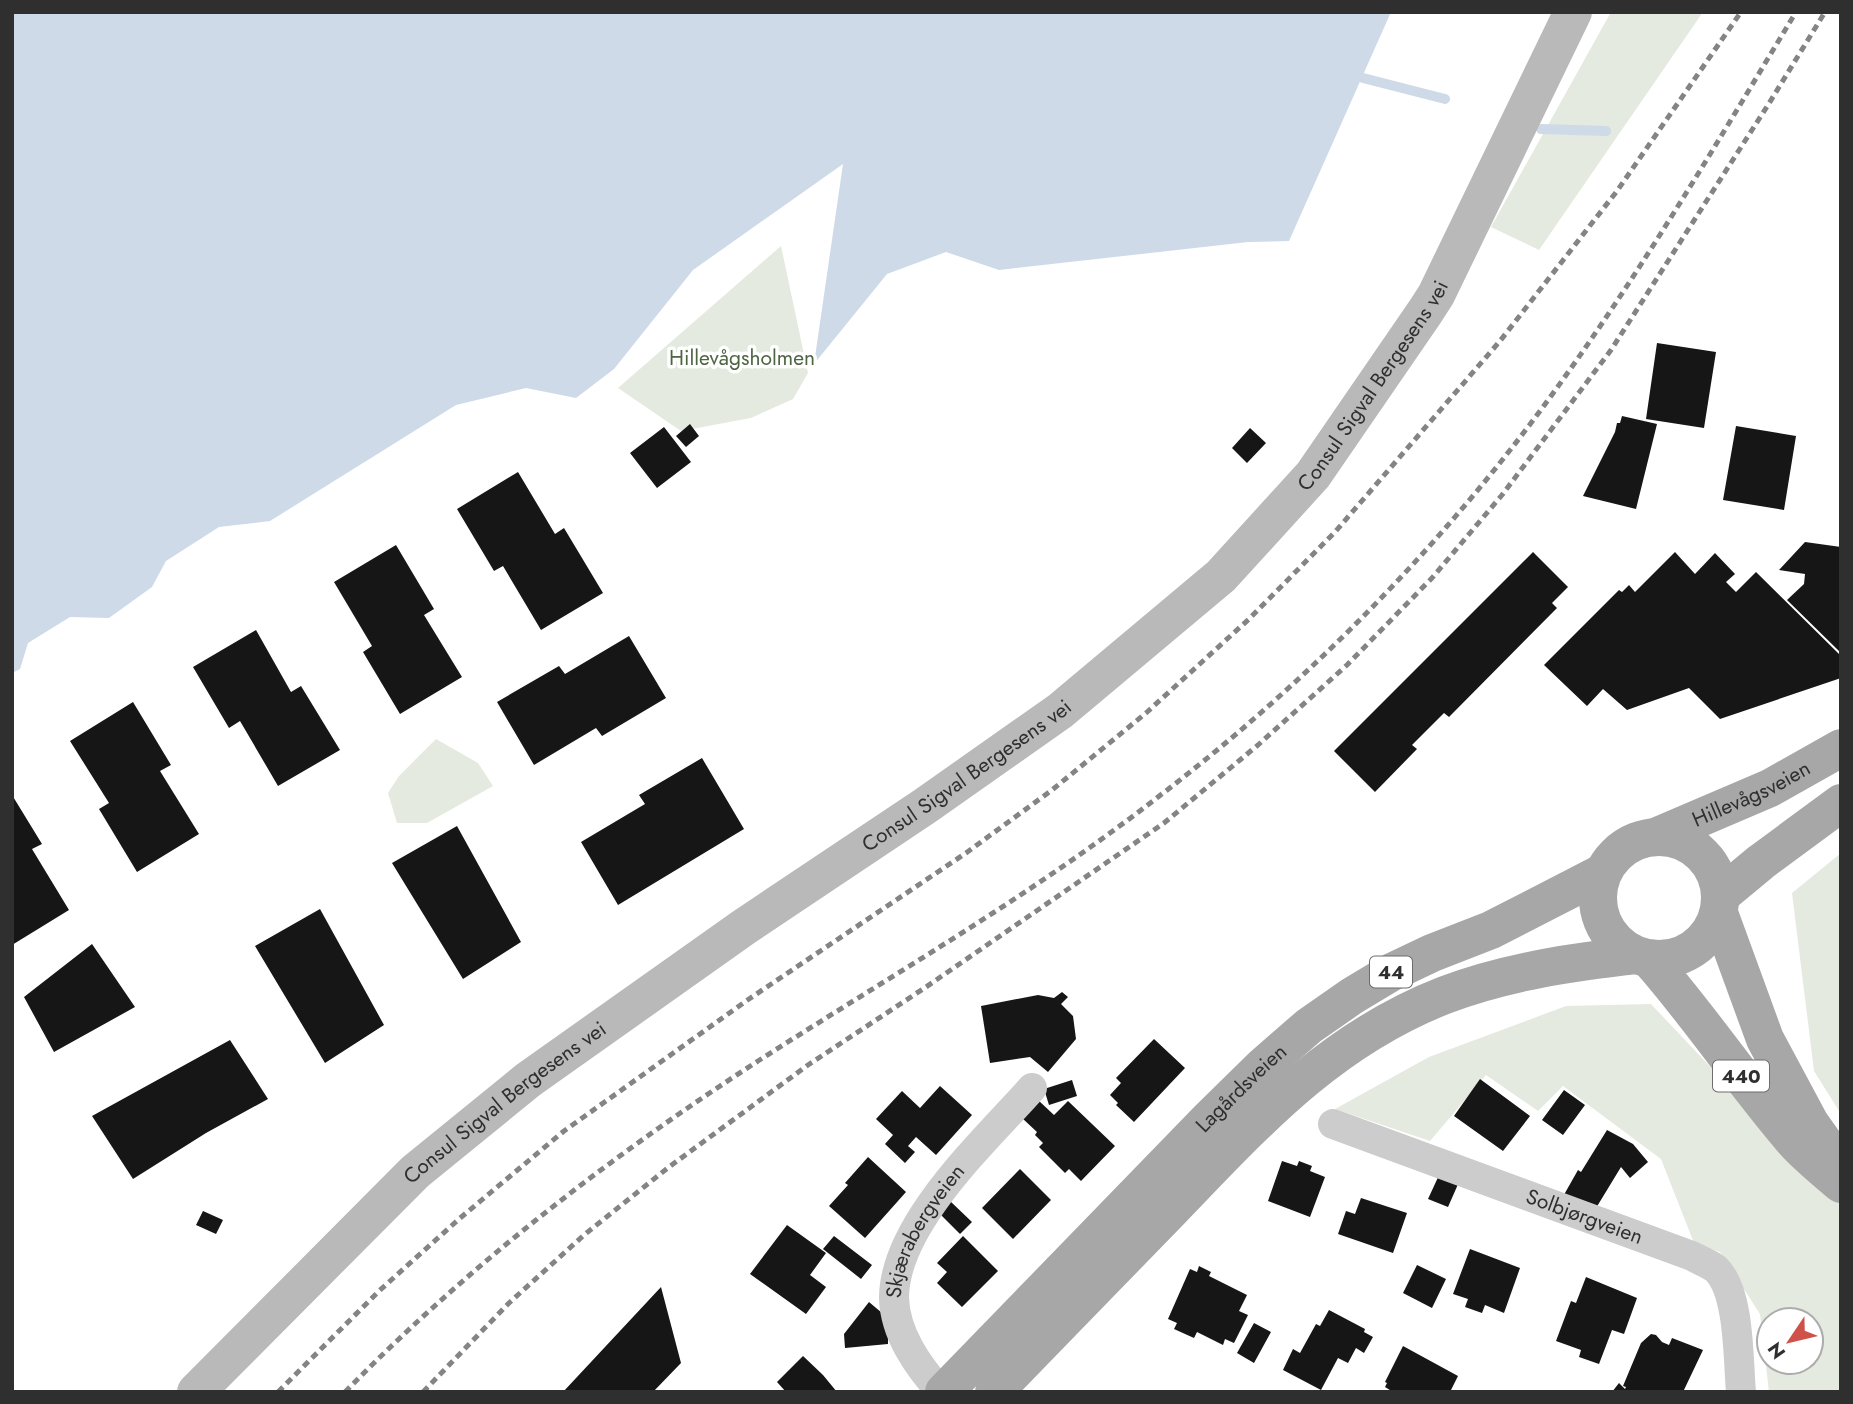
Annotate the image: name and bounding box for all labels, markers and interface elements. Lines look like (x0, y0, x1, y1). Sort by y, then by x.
street label: Consul Sigval Bergesens vei (1290, 275, 1456, 498)
park label: Hillevågsholmen (669, 343, 815, 373)
street label: Consul Sigval Bergesens vei (856, 692, 1078, 859)
street label: Hillevågsveien (1687, 753, 1816, 835)
road number: 44 (1370, 956, 1412, 988)
street label: Consul Sigval Bergesens vei (396, 1014, 612, 1191)
street label: Lagårdsveien (1189, 1037, 1293, 1139)
road number: 440 (1713, 1060, 1769, 1092)
street label: Skjærabergveien (879, 1157, 972, 1299)
street label: Solbjørgveien (1522, 1181, 1647, 1252)
north arrow (1755, 1306, 1825, 1376)
text: N (1761, 1337, 1792, 1364)

